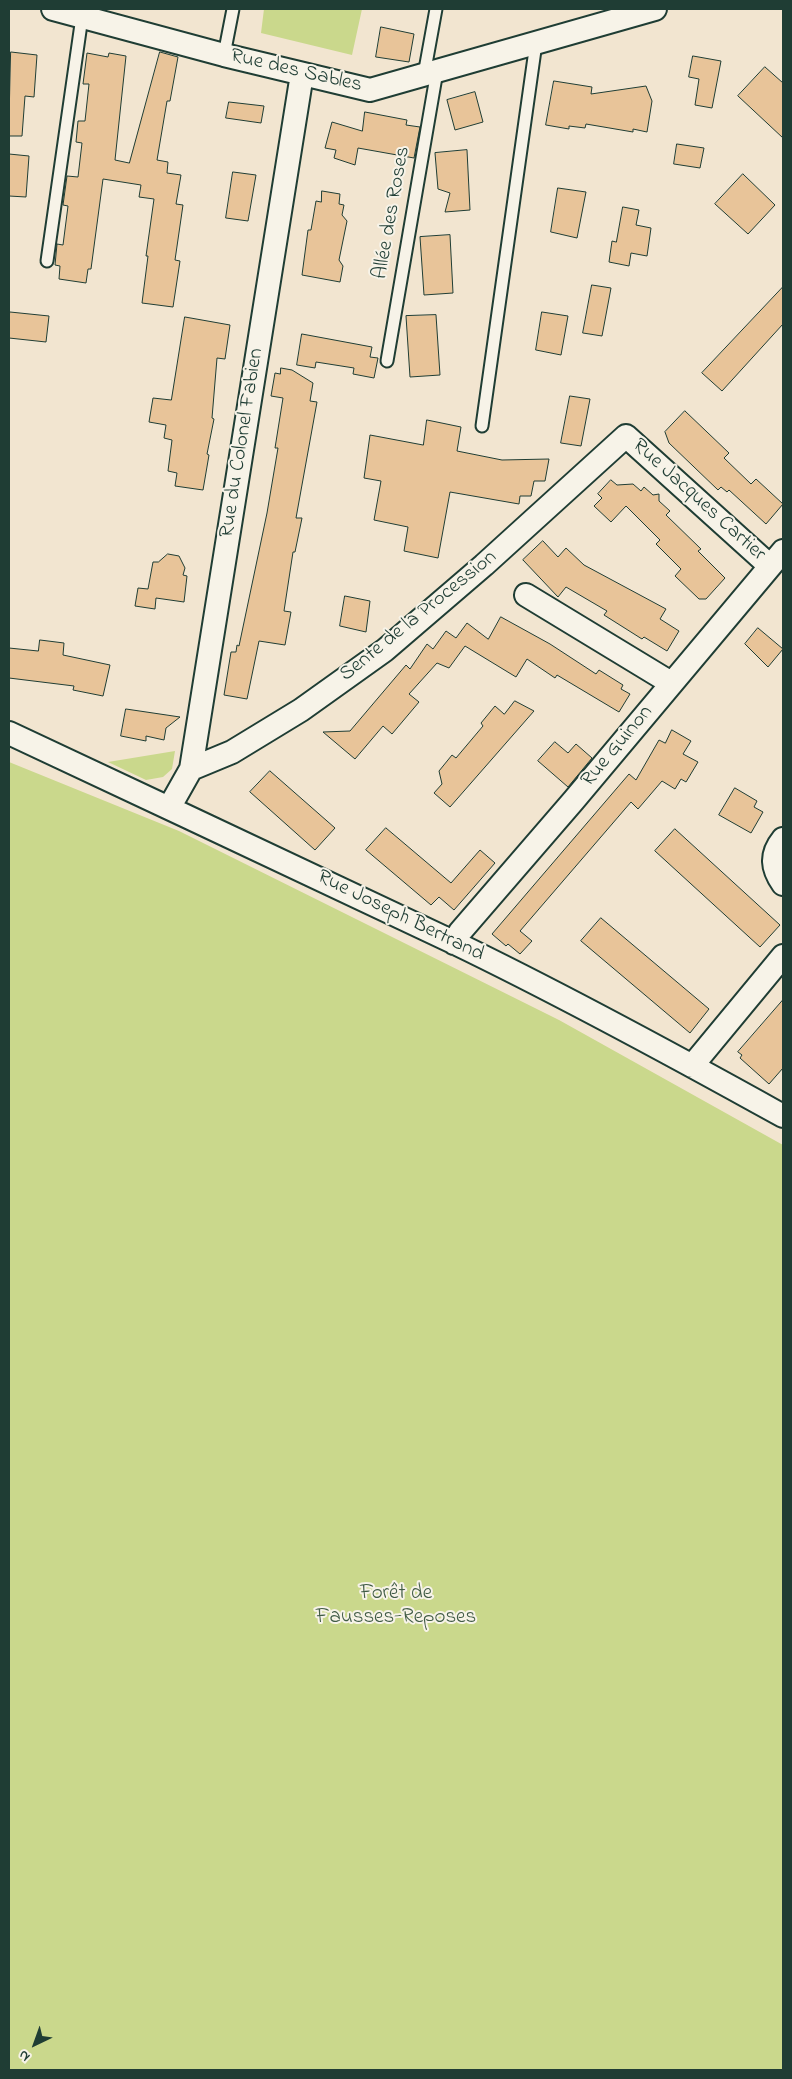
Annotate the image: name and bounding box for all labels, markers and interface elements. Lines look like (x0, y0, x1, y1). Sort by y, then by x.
street label: Rue des Sables (228, 45, 364, 99)
street label: Allée des Roses (369, 145, 417, 281)
street label: Rue du Colonel Fabien (216, 346, 270, 540)
street label: Rue Jacques Cartier (626, 434, 770, 568)
street label: Sente de la Procession (335, 546, 503, 688)
street label: Rue Guinon (577, 701, 659, 793)
street label: Rue Joseph Bertrand (312, 866, 488, 968)
park label: Forêt de Fausses-Reposes (316, 1582, 476, 1632)
north arrow (10, 2019, 60, 2069)
text: N (14, 2045, 35, 2066)

